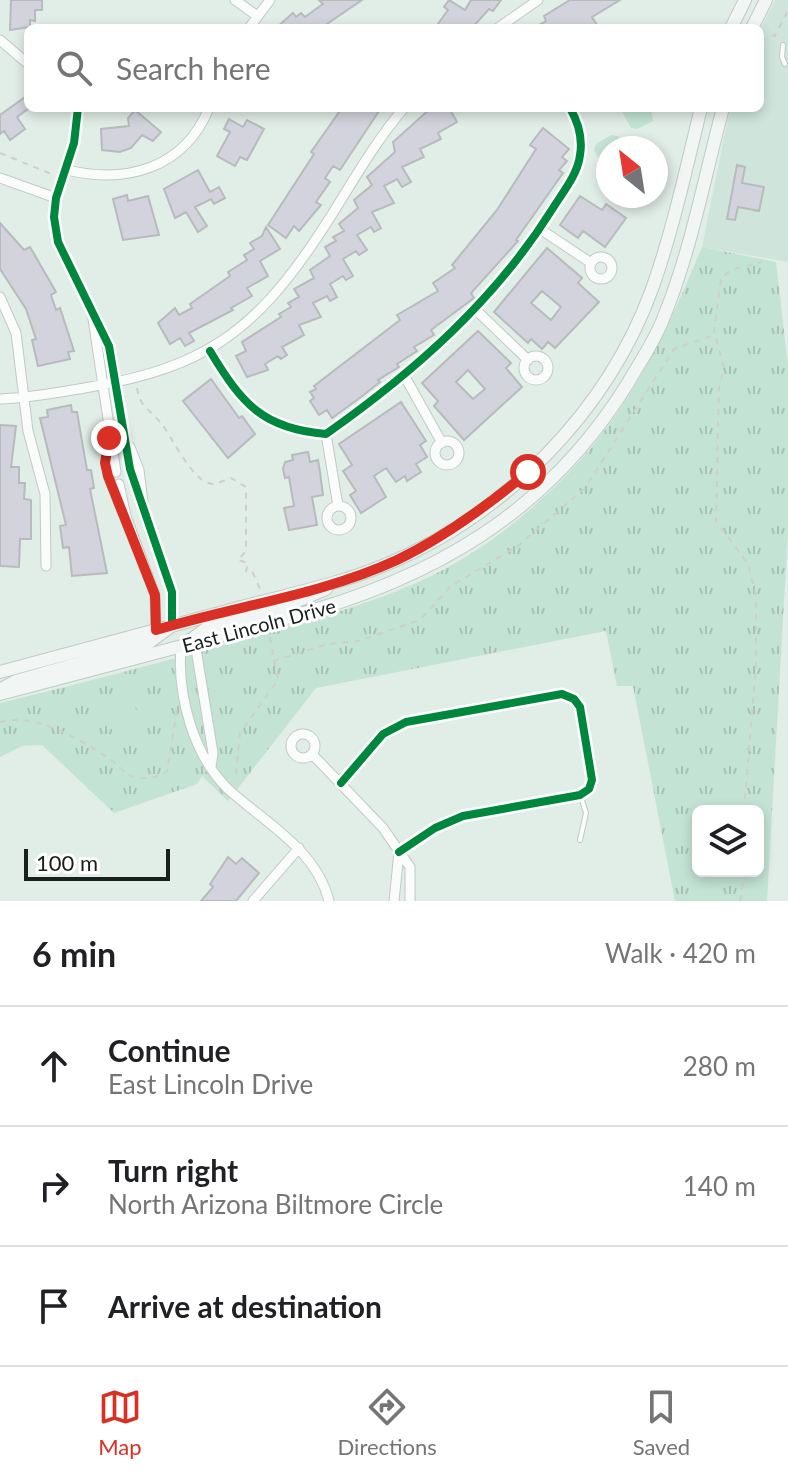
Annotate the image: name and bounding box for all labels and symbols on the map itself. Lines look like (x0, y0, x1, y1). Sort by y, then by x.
north arrow (596, 136, 668, 208)
route end (91, 420, 127, 456)
route start (510, 454, 546, 490)
street label: East Lincoln Drive (179, 593, 338, 657)
scale bar (24, 845, 170, 881)

